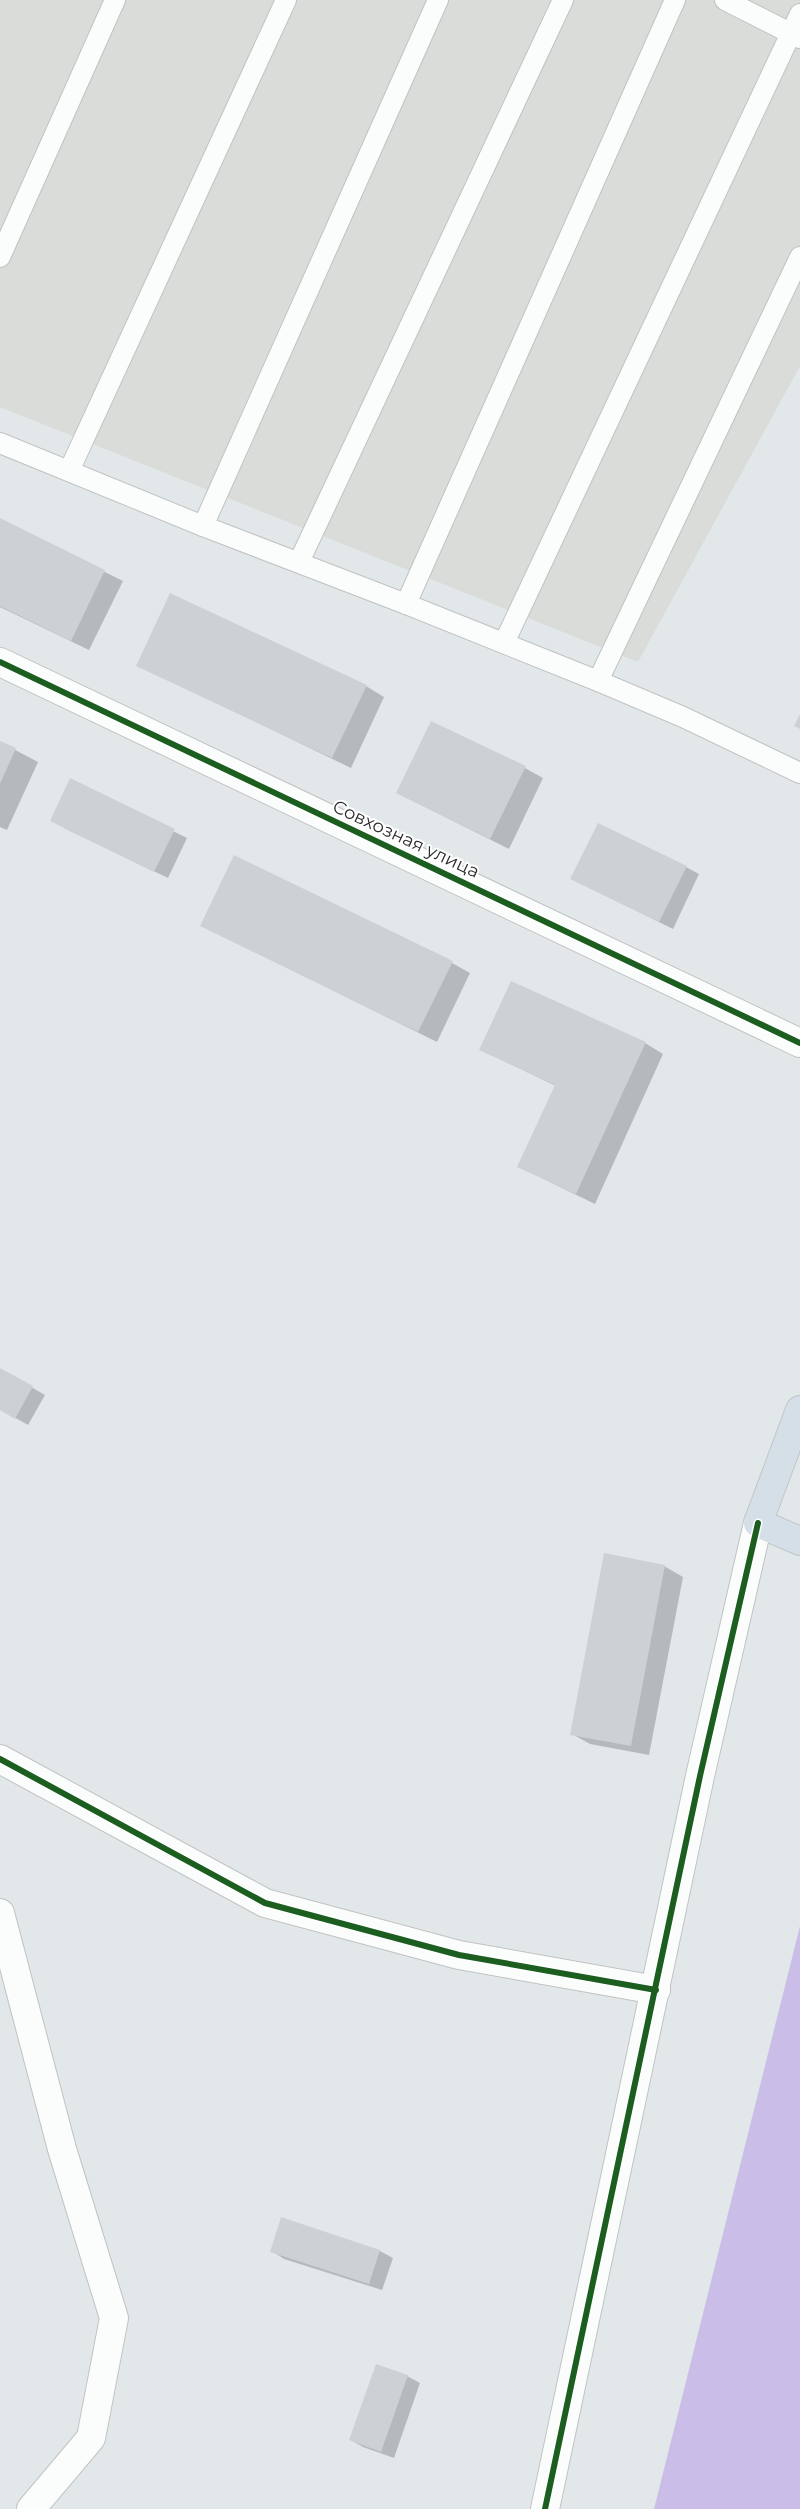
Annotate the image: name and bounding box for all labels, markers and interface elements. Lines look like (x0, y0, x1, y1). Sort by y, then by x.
street label: Совхозная улица (329, 795, 483, 883)

